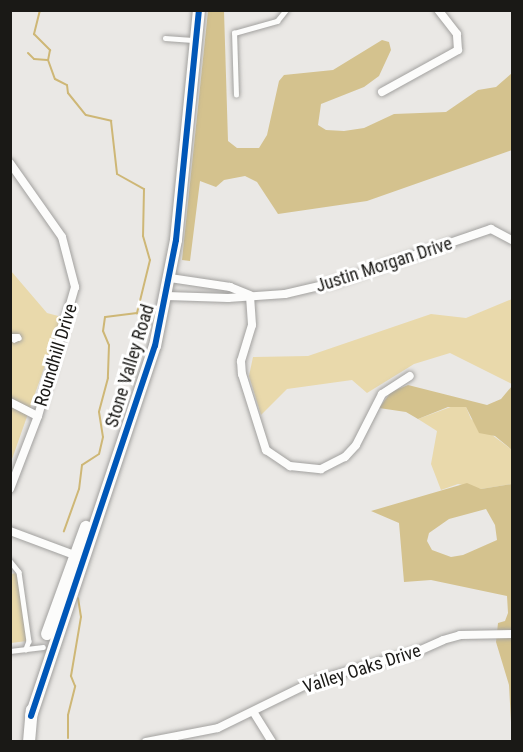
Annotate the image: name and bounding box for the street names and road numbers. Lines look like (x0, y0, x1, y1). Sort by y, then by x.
street label: Justin Morgan Drive (313, 233, 455, 297)
street label: Roundhill Drive (30, 301, 82, 409)
street label: Stone Valley Road (101, 302, 159, 430)
street label: Valley Oaks Drive (300, 640, 424, 698)

